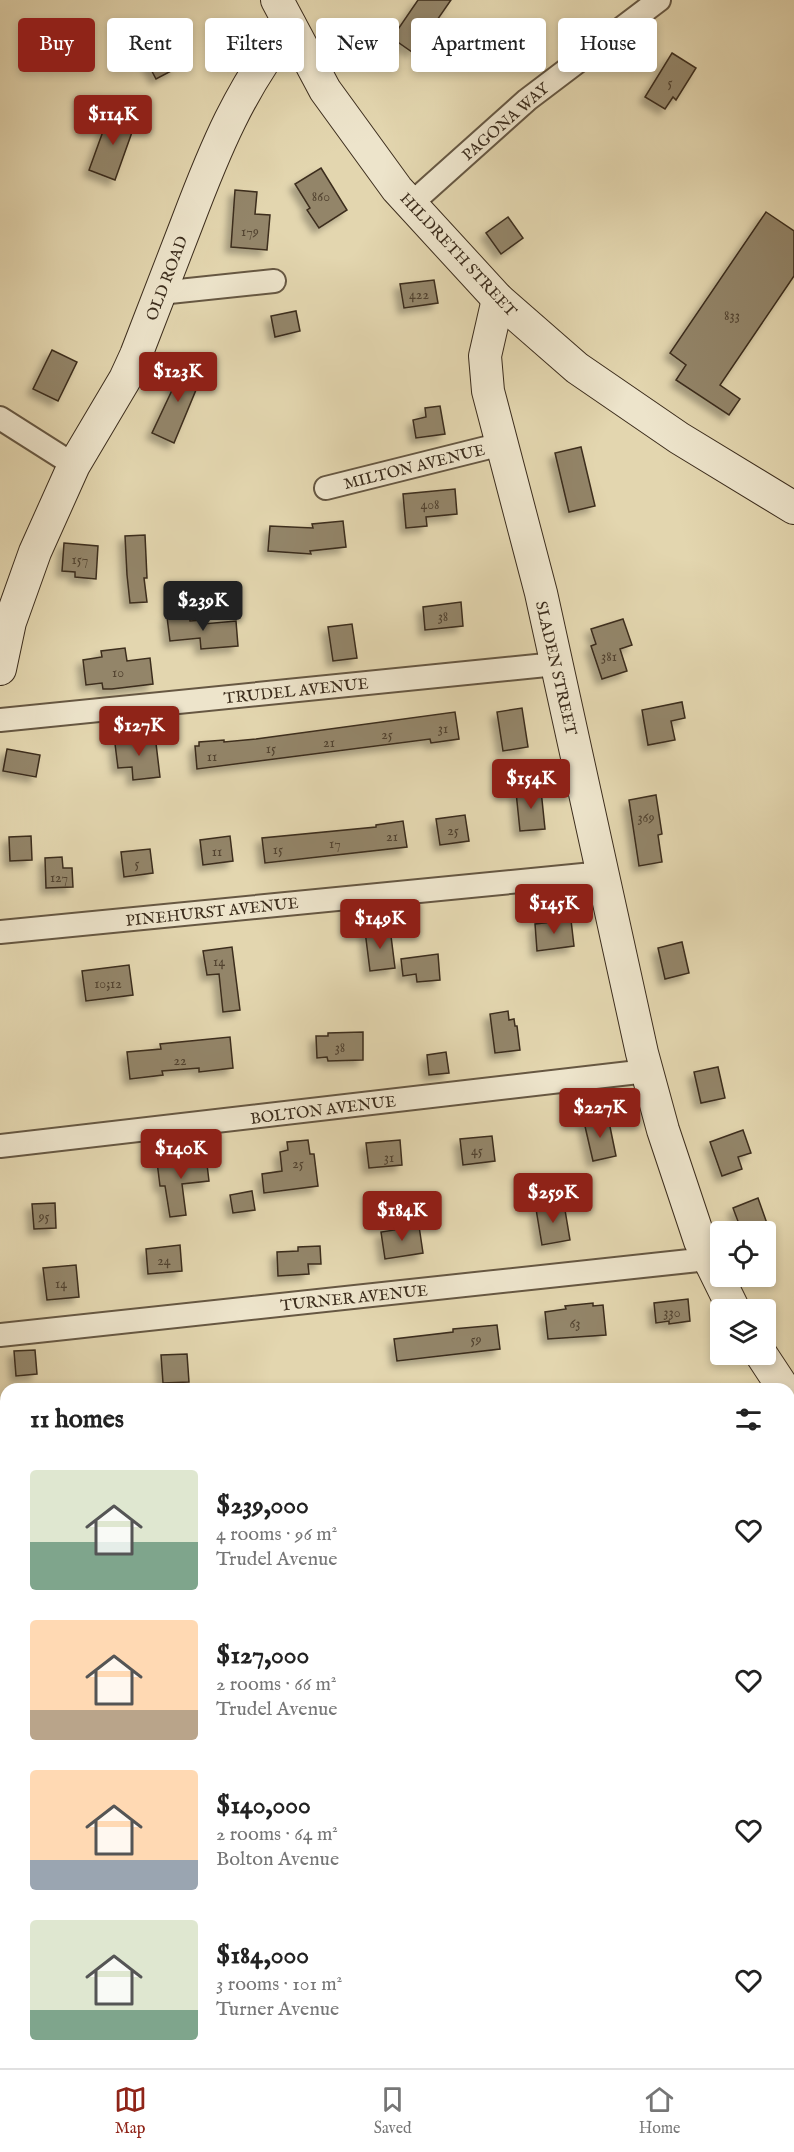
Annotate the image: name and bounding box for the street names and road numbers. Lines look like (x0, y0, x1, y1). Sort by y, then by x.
street label: PAGONA WAY (459, 78, 555, 166)
street label: HILDRETH STREET (395, 189, 520, 322)
street label: OLD ROAD (143, 233, 193, 324)
street label: MILTON AVENUE (342, 441, 487, 495)
street label: SLADEN STREET (530, 599, 580, 738)
street label: TRUDEL AVENUE (223, 674, 370, 710)
street label: PINEHURST AVENUE (125, 894, 300, 932)
street label: BOLTON AVENUE (249, 1092, 397, 1130)
street label: TURNER AVENUE (280, 1281, 429, 1317)

